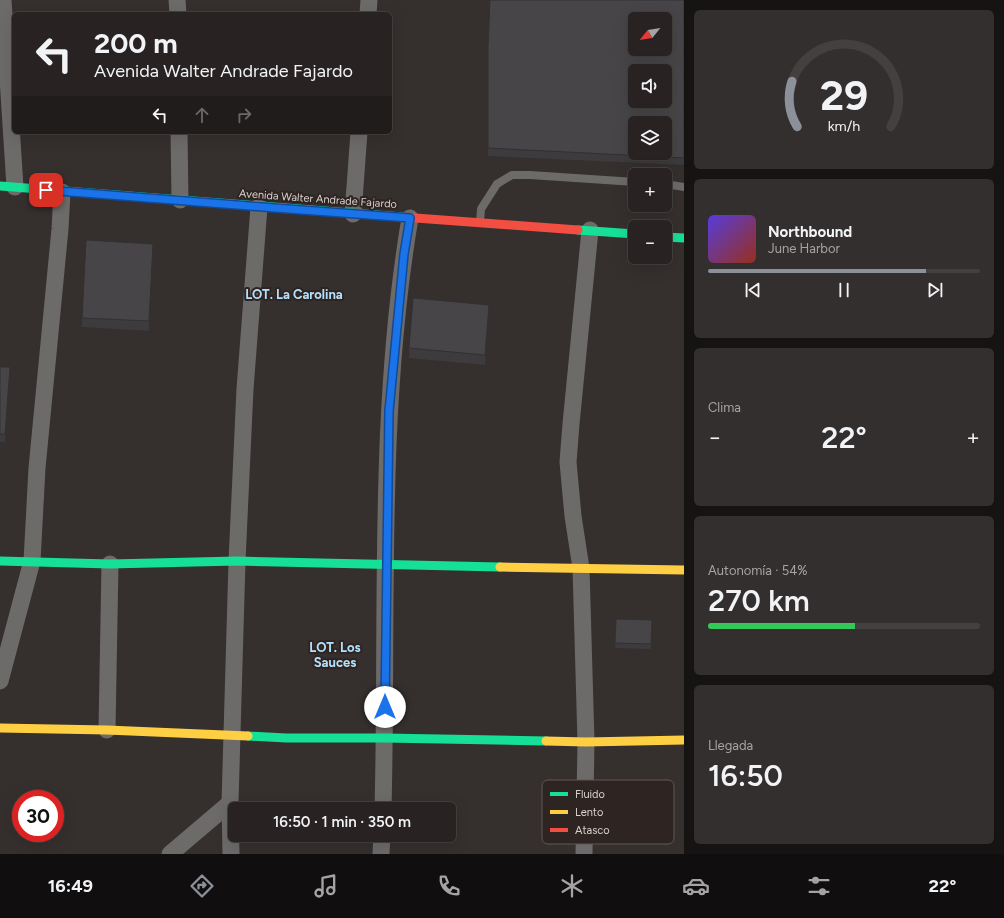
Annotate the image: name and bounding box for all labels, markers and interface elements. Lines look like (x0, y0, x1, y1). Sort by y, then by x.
north arrow (628, 12, 672, 56)
map controls (628, 12, 672, 264)
text: 200 m (94, 26, 178, 60)
icon: left (28, 28, 80, 80)
text: Avenida Walter Andrade Fajardo (94, 60, 353, 82)
button: sound (628, 64, 672, 108)
text: 29 (820, 70, 868, 120)
icon: left (149, 104, 171, 126)
icon: ahead (191, 104, 213, 126)
icon: right (233, 104, 255, 126)
button: layers (628, 116, 672, 160)
text: km/h (828, 117, 860, 135)
button: + (628, 168, 672, 212)
pin (29, 173, 63, 207)
icon: arrive (35, 179, 57, 201)
street label: Avenida Walter Andrade Fajardo (239, 187, 397, 211)
button: − (628, 220, 672, 264)
text: Northbound (768, 223, 852, 241)
text: June Harbor (768, 241, 840, 256)
icon: previous (742, 279, 764, 301)
icon: pause (833, 279, 855, 301)
icon: next (924, 279, 946, 301)
district label: LOT. La Carolina (245, 287, 343, 302)
text: Clima (708, 400, 741, 415)
text: 22° (821, 419, 867, 456)
text: − (708, 424, 722, 451)
text: + (966, 424, 980, 451)
text: Autonomía · 54% (708, 563, 807, 578)
text: 270 km (708, 582, 810, 619)
district label: LOT. Los Sauces (309, 640, 361, 670)
position arrow (364, 686, 406, 728)
text: Llegada (708, 738, 753, 753)
text: 16:50 (708, 757, 783, 794)
legend (542, 780, 674, 844)
text: Fluido (575, 788, 605, 801)
speed limit sign: 30 (12, 790, 64, 842)
text: Lento (575, 806, 603, 819)
text: 16:50 · 1 min · 350 m (273, 813, 411, 831)
text: Atasco (575, 824, 610, 837)
icon: directions (188, 872, 216, 900)
icon: music (312, 872, 340, 900)
icon: phone (435, 872, 463, 900)
icon: climate (558, 872, 586, 900)
icon: car (682, 872, 710, 900)
icon: filters (805, 872, 833, 900)
text: 16:49 (48, 875, 93, 897)
text: 22° (929, 875, 956, 897)

